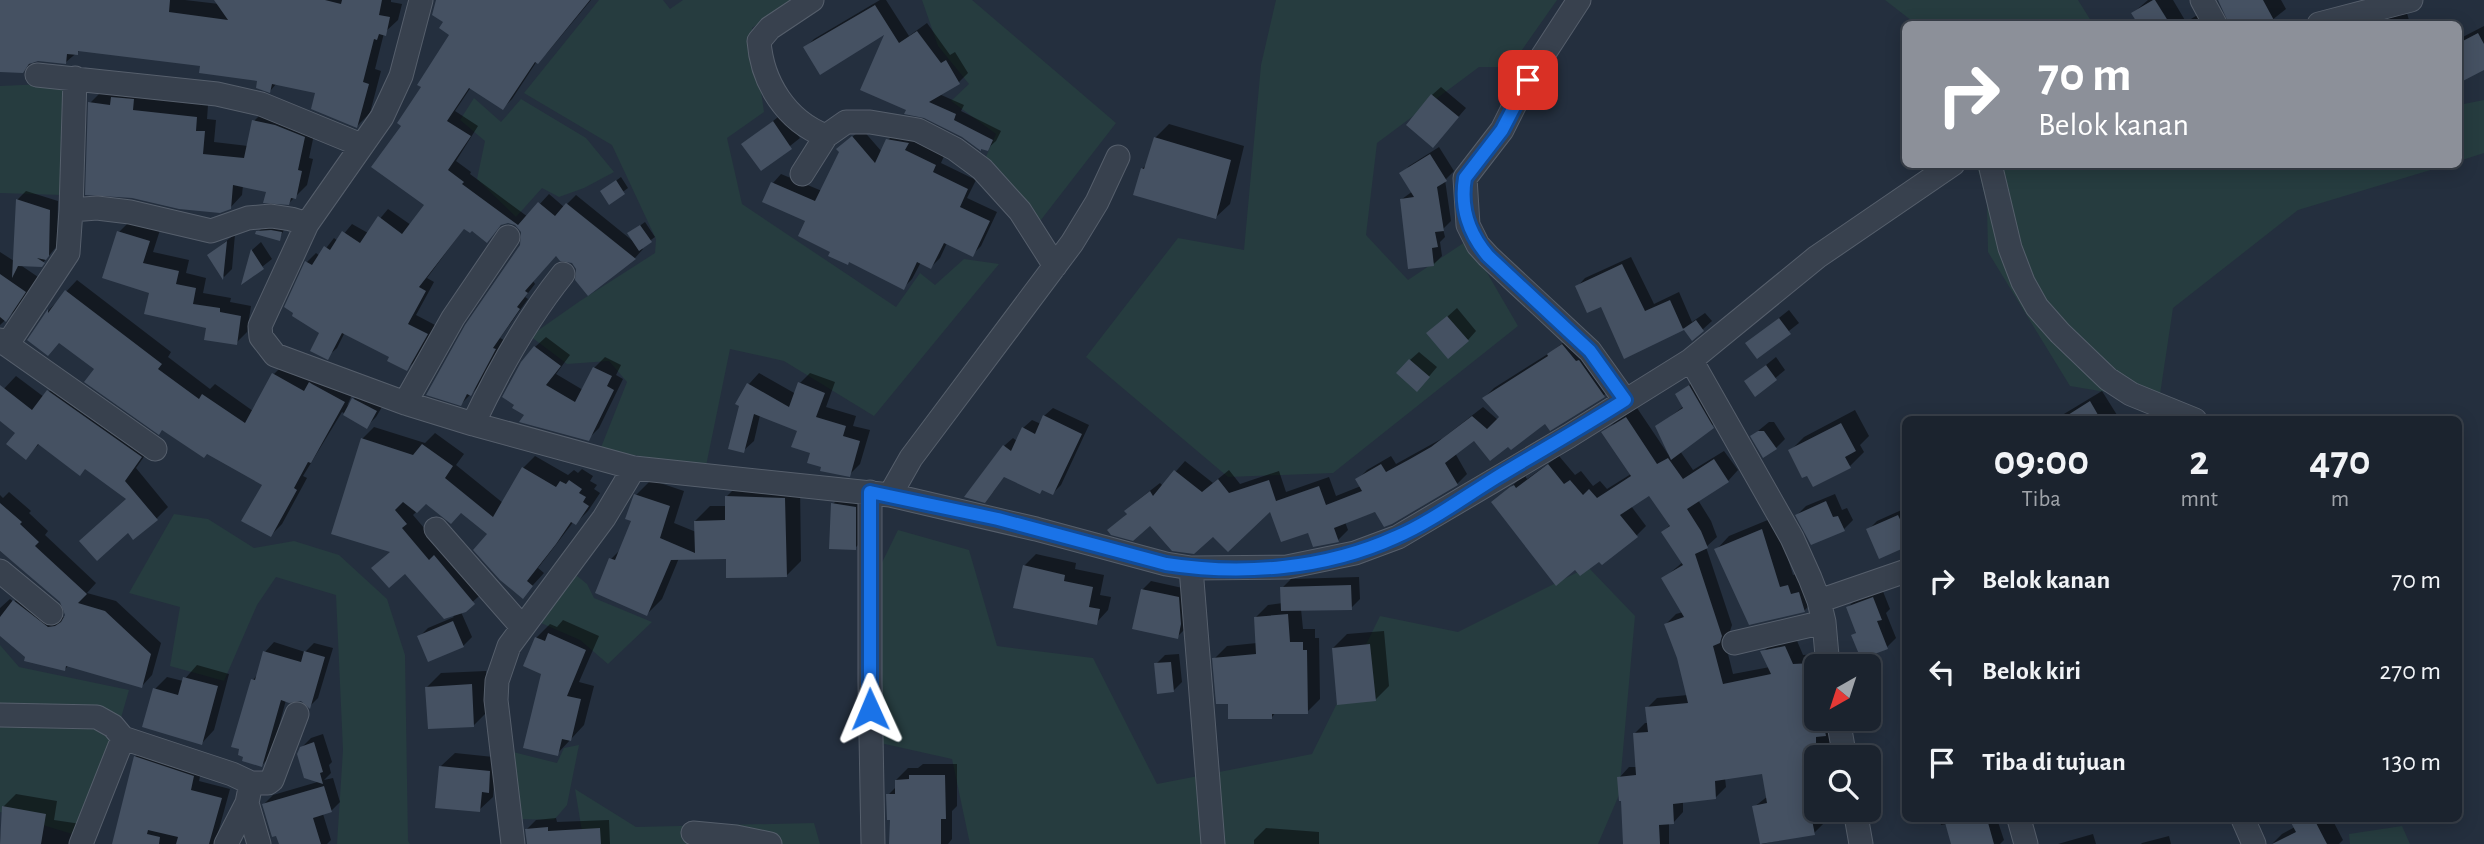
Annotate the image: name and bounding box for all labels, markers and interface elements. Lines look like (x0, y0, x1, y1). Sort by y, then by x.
icon: right (1923, 49, 2014, 140)
pin (1498, 50, 1558, 110)
text: 70 m (2038, 51, 2132, 100)
icon: arrive (1509, 61, 1547, 99)
text: Belok kanan (2038, 109, 2189, 141)
text: 09:00 (1993, 440, 2089, 482)
text: 2 (2189, 440, 2209, 482)
text: 470 (2309, 440, 2371, 482)
text: Tiba (2022, 488, 2061, 511)
text: mnt (2181, 488, 2218, 511)
text: m (2331, 488, 2349, 511)
icon: right (1923, 562, 1961, 600)
text: Belok kanan (1982, 567, 2110, 593)
text: 70 m (2391, 567, 2441, 593)
icon: left (1923, 653, 1961, 691)
north arrow (1804, 654, 1881, 732)
map controls (1804, 654, 1881, 822)
text: Belok kiri (1982, 658, 2081, 684)
text: 270 m (2380, 658, 2441, 684)
position arrow (833, 672, 907, 746)
icon: arrive (1923, 744, 1961, 782)
button: search (1804, 745, 1881, 822)
text: Tiba di tujuan (1982, 749, 2126, 775)
text: 130 m (2383, 749, 2441, 775)

